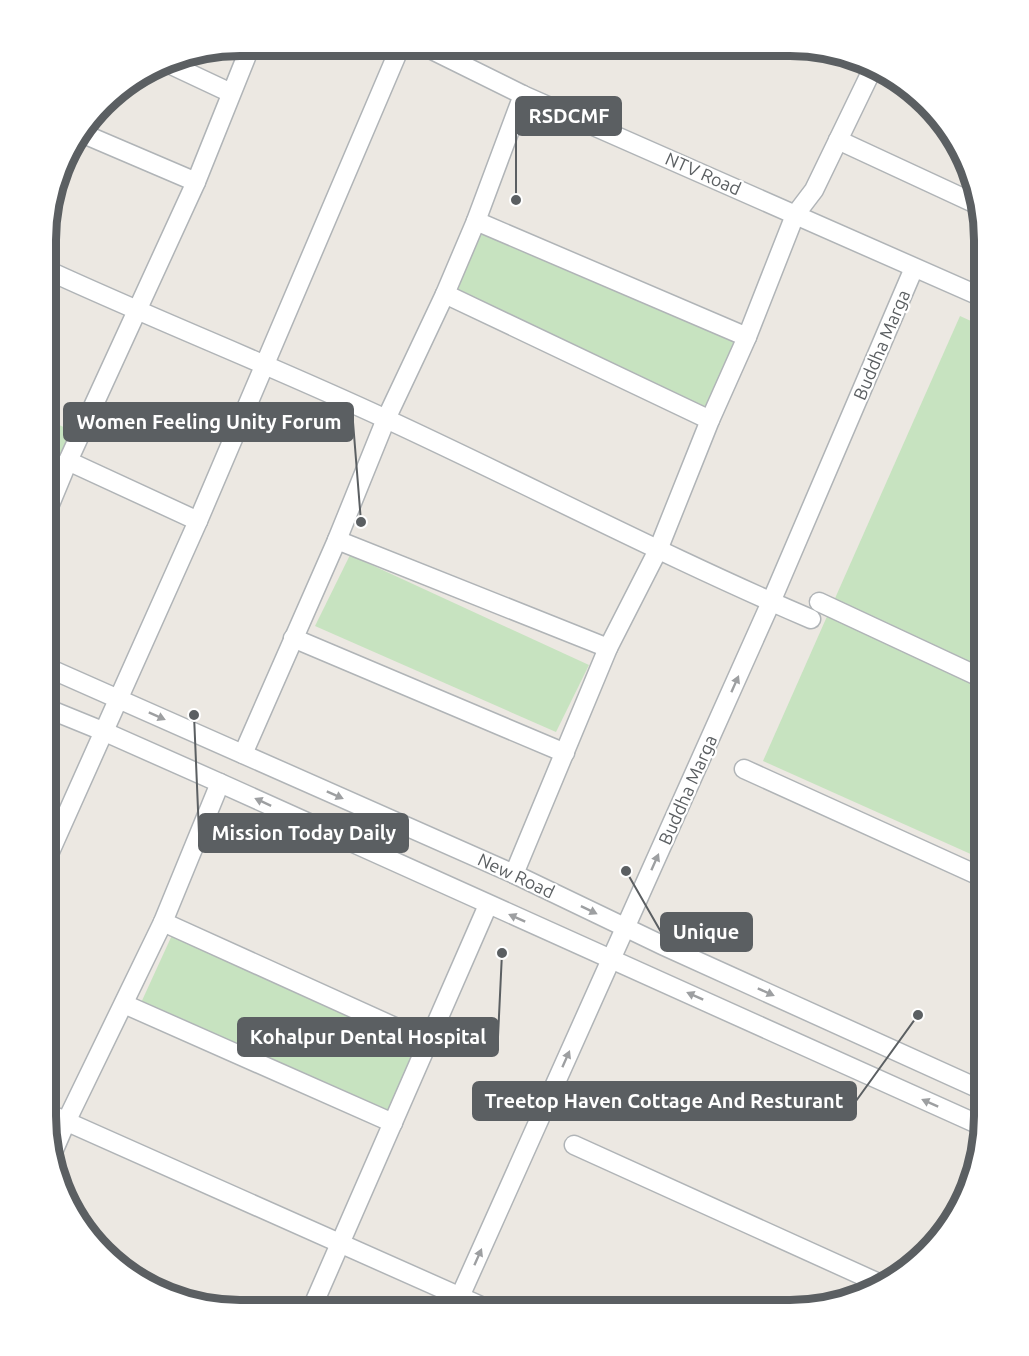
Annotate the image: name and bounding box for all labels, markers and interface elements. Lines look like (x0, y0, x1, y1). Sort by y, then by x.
callout: RSDCMF (516, 97, 621, 135)
text: RSDCMF (529, 104, 609, 127)
street label: NTV Road (663, 148, 744, 199)
street label: Buddha Marga (849, 287, 913, 403)
callout: Women Feeling Unity Forum (64, 403, 353, 441)
text: Women Feeling Unity Forum (76, 410, 342, 433)
one-way arrow (730, 676, 739, 693)
one-way arrow (149, 711, 166, 720)
street label: Buddha Marga (654, 732, 720, 847)
one-way arrow (327, 790, 345, 800)
one-way arrow (254, 797, 272, 807)
callout: Mission Today Daily (199, 814, 408, 852)
text: Mission Today Daily (212, 821, 397, 844)
street label: New Road (475, 849, 558, 902)
one-way arrow (650, 853, 660, 871)
one-way arrow (581, 905, 598, 915)
one-way arrow (507, 913, 525, 923)
callout: Unique (661, 913, 752, 951)
text: Unique (673, 920, 739, 943)
one-way arrow (758, 988, 775, 997)
one-way arrow (687, 992, 704, 1001)
callout: Kohalpur Dental Hospital (238, 1018, 498, 1056)
text: Kohalpur Dental Hospital (250, 1025, 486, 1048)
one-way arrow (562, 1051, 571, 1068)
callout: Treetop Haven Cottage And Resturant (473, 1082, 856, 1120)
text: Treetop Haven Cottage And Resturant (485, 1089, 844, 1112)
one-way arrow (922, 1099, 939, 1108)
one-way arrow (474, 1248, 483, 1265)

